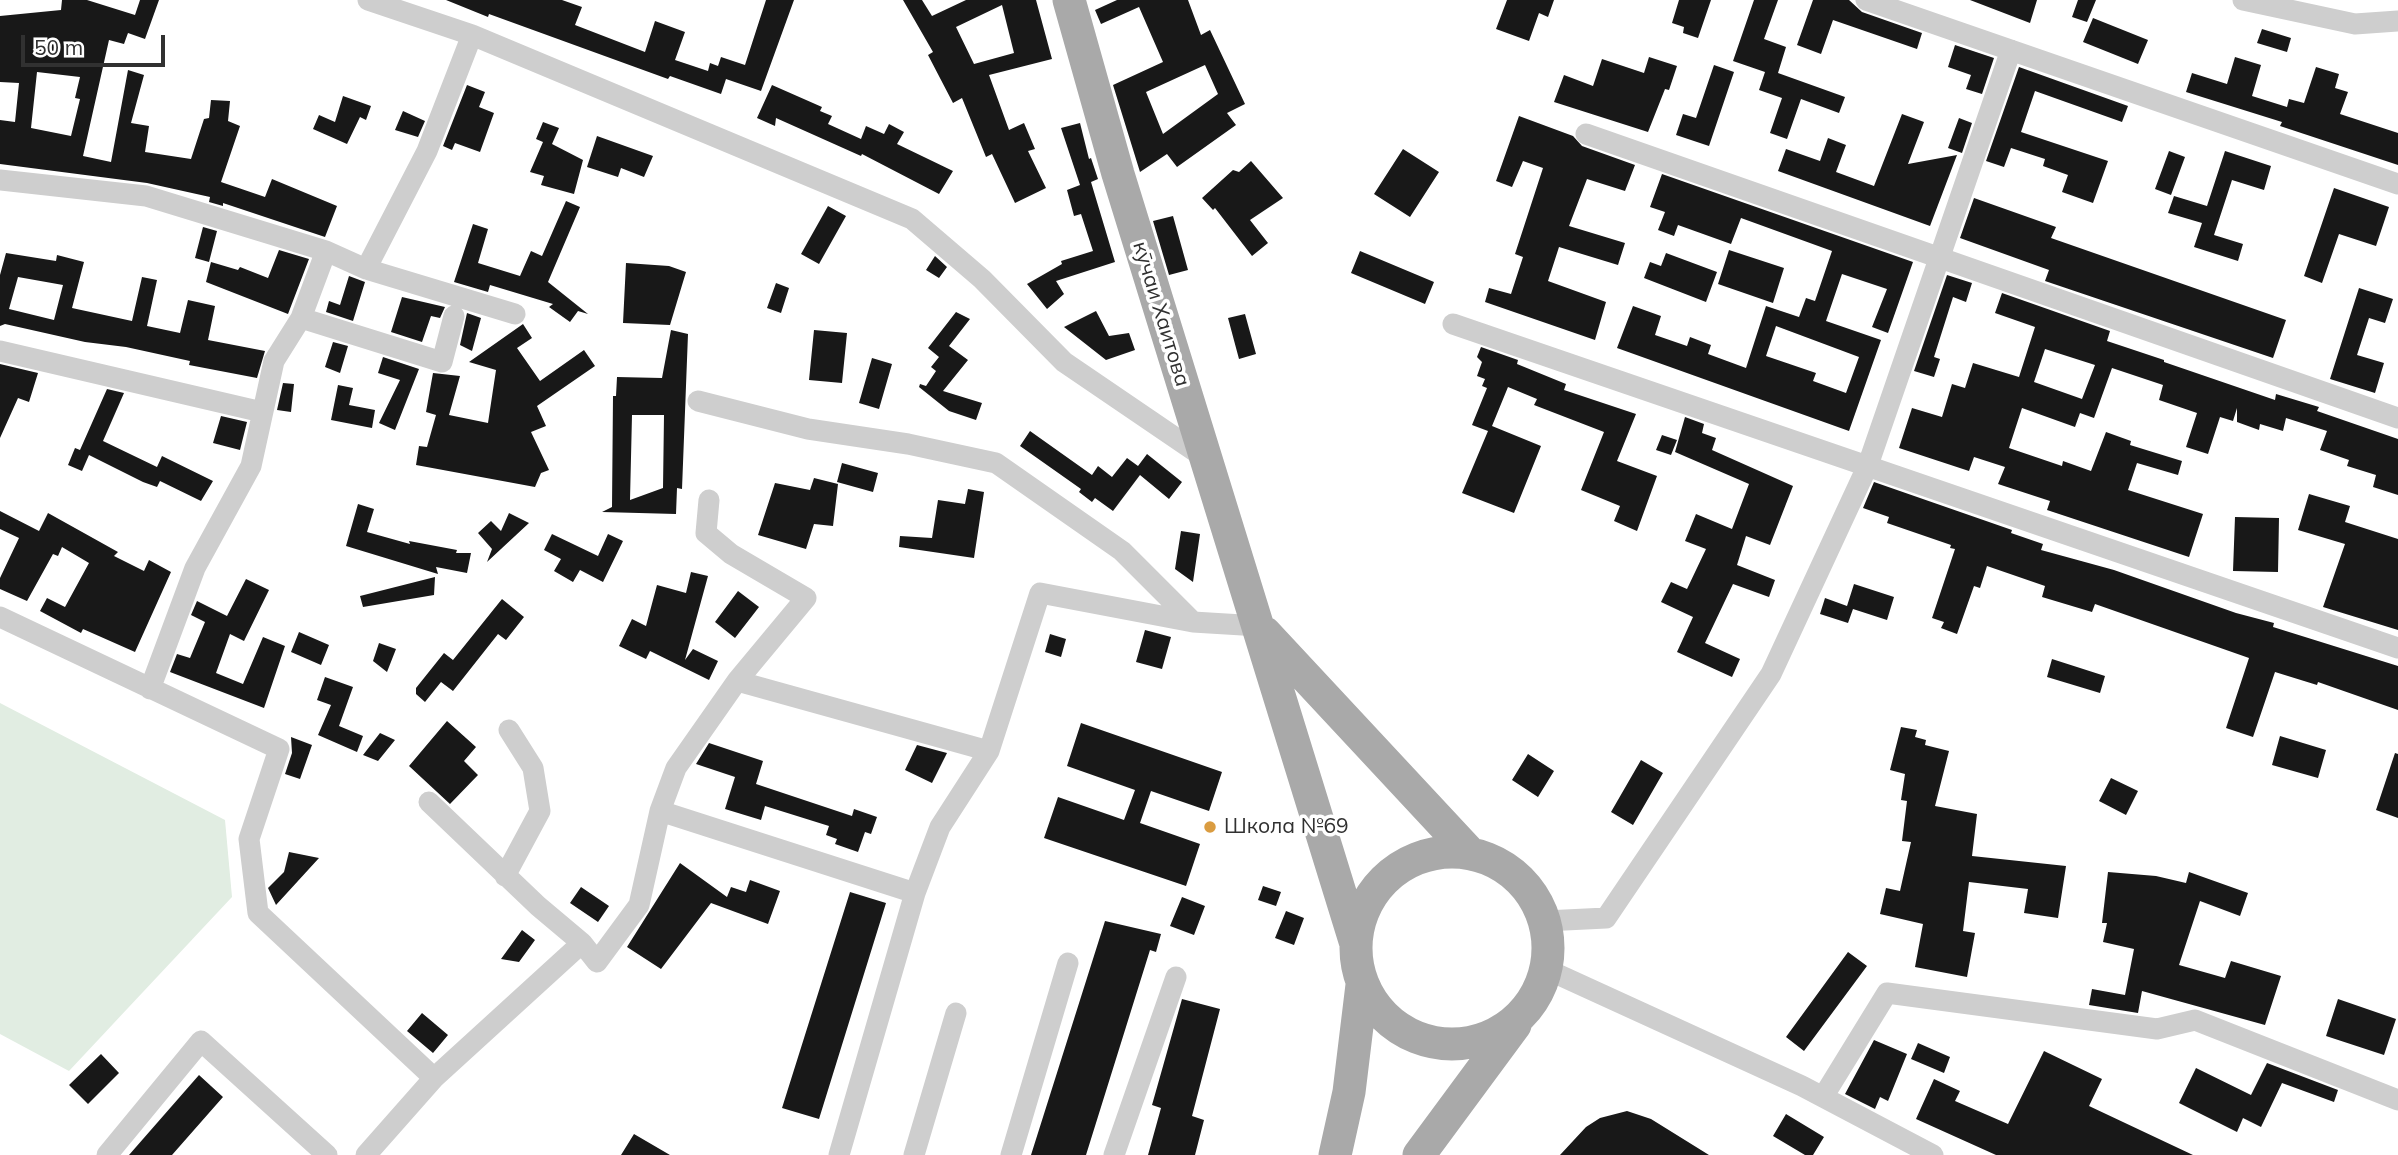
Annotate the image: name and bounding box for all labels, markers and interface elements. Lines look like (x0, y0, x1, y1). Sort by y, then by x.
scale bar (24, 21, 168, 65)
text: 50 m (34, 34, 83, 60)
street label: кӯчаи Хаитова (1127, 238, 1195, 390)
place label: Школа №69 (1224, 814, 1349, 840)
marker: Школа №69 (1202, 819, 1218, 835)

